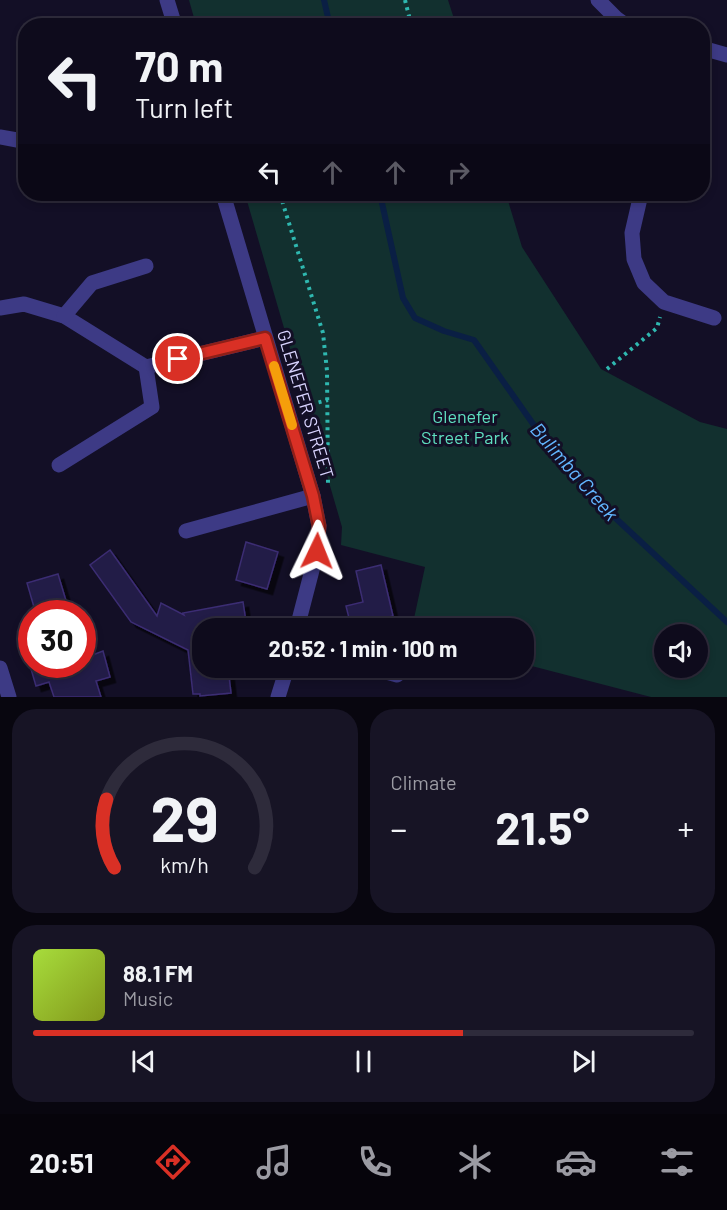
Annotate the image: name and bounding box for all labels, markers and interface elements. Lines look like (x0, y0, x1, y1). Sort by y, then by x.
text: 70 m (135, 40, 223, 90)
icon: left (36, 42, 114, 120)
text: Turn left (135, 91, 233, 123)
icon: left (253, 156, 286, 189)
icon: ahead (316, 156, 349, 189)
icon: ahead (379, 156, 412, 189)
icon: right (442, 156, 475, 189)
street label: GLENEFER STREET (273, 327, 339, 481)
pin (152, 333, 203, 384)
icon: arrive (161, 342, 194, 375)
park label: Glenefer Street Park (421, 405, 509, 448)
water label: Bulimba Creek (526, 417, 624, 525)
position arrow (285, 519, 349, 583)
speed limit sign: 30 (18, 600, 96, 678)
map controls (654, 624, 708, 678)
button: sound (654, 624, 708, 678)
text: 20:52 · 1 min · 100 m (269, 635, 457, 661)
text: Climate (391, 770, 457, 794)
text: 29 (151, 780, 219, 854)
text: 21.5° (495, 800, 589, 854)
text: − (391, 808, 407, 848)
text: + (678, 808, 694, 848)
text: km/h (160, 852, 209, 877)
text: 88.1 FM (123, 960, 193, 986)
text: Music (123, 986, 173, 1010)
icon: previous (127, 1045, 160, 1078)
icon: pause (347, 1045, 380, 1078)
icon: next (567, 1045, 600, 1078)
icon: directions (152, 1141, 194, 1183)
icon: music (253, 1141, 295, 1183)
icon: phone (354, 1141, 396, 1183)
icon: climate (454, 1141, 496, 1183)
icon: car (555, 1141, 597, 1183)
icon: filters (656, 1141, 698, 1183)
text: 20:51 (29, 1146, 94, 1178)

